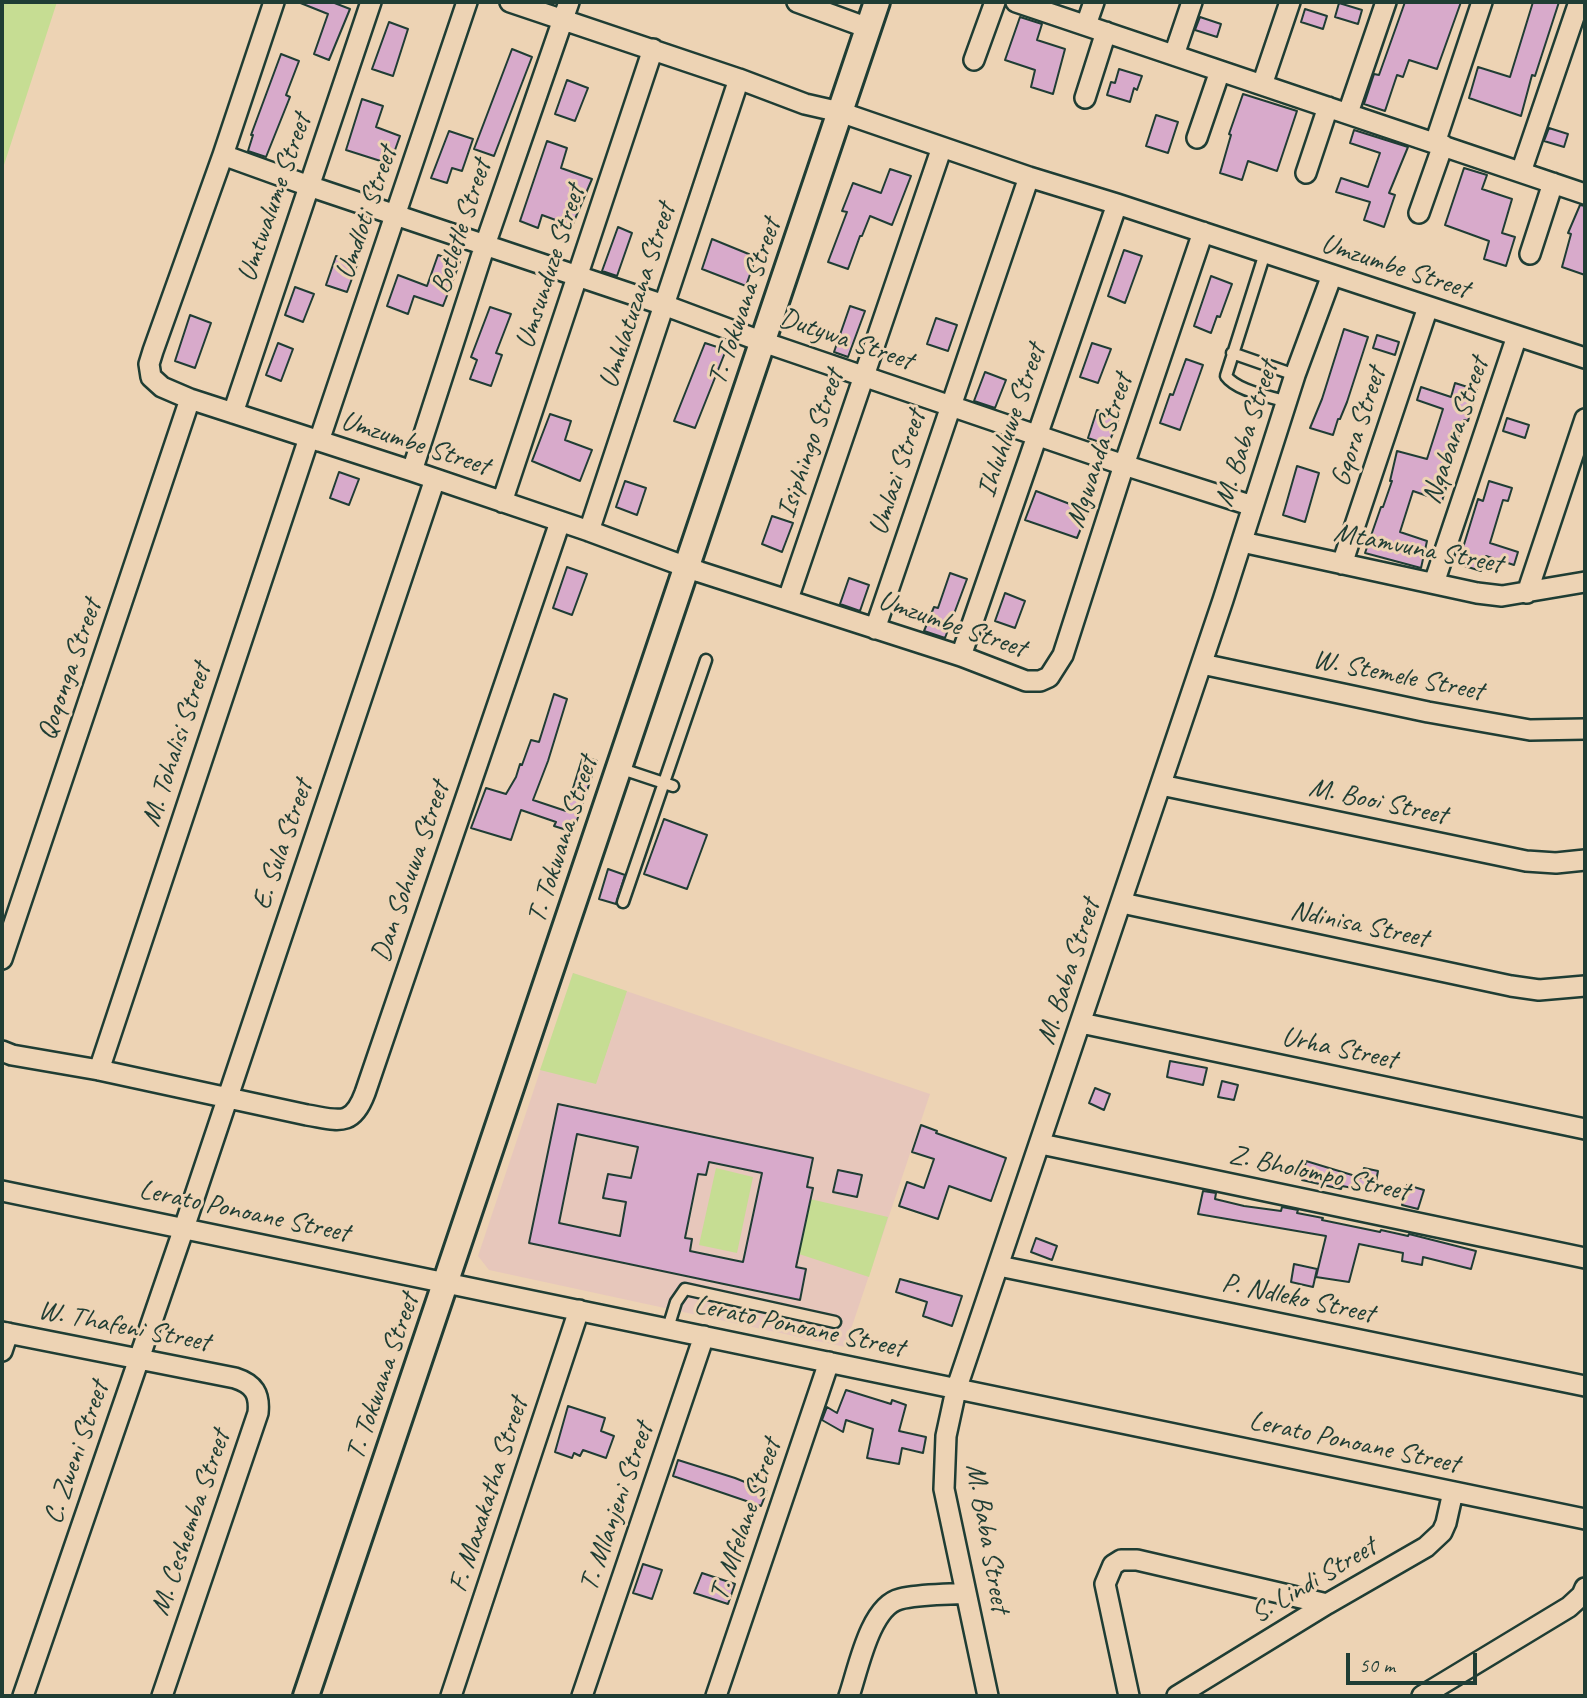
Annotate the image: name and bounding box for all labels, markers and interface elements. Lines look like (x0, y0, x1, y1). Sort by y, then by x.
street label: Umtwalume Street (231, 110, 319, 286)
street label: Umdloti Street (329, 142, 405, 284)
street label: Botletle Street (425, 156, 499, 298)
street label: Umsunduze Street (509, 181, 593, 353)
street label: Umhlatuzana Street (592, 199, 684, 393)
street label: T. Tokwana Street (701, 215, 789, 389)
street label: Umzumbe Street (1317, 227, 1473, 307)
street label: Dutywa Street (775, 302, 917, 378)
street label: Ihluhluwe Street (970, 340, 1054, 502)
street label: Nqabara Street (1415, 353, 1497, 509)
street label: M. Baba Street (1208, 357, 1286, 511)
street label: Gqora Street (1324, 363, 1394, 491)
street label: Isiphingo Street (770, 366, 852, 522)
street label: Mgwanda Street (1059, 370, 1141, 532)
street label: Umzumbe Street (337, 404, 493, 484)
street label: Umlazi Street (862, 407, 934, 539)
street label: Mtamvuna Street (1331, 516, 1505, 582)
street label: Umzumbe Street (874, 584, 1030, 666)
street label: Qoqonga Street (30, 595, 110, 745)
street label: W. Stemele Street (1310, 643, 1486, 709)
street label: M. Tohalisi Street (135, 659, 219, 831)
street label: T. Tokwana Street (520, 752, 606, 928)
street label: M. Booi Street (1306, 771, 1450, 833)
street label: E. Sula Street (245, 776, 321, 914)
street label: Dan Sohuwa Street (364, 778, 458, 966)
street label: Ndinisa Street (1287, 894, 1431, 956)
street label: M. Baba Street (1030, 895, 1108, 1049)
street label: Urha Street (1278, 1020, 1400, 1078)
street label: Z. Bholompo Street (1226, 1139, 1412, 1209)
street label: Lerato Ponoane Street (136, 1173, 352, 1251)
street label: P. Ndleko Street (1219, 1266, 1377, 1332)
street label: Lerato Ponoane Street (691, 1288, 907, 1366)
street label: T. Tokwana Street (339, 1290, 427, 1464)
street label: W. Thafeni Street (35, 1294, 213, 1360)
street label: C. Zweni Street (37, 1377, 117, 1529)
street label: F. Maxakatha Street (442, 1394, 536, 1596)
street label: Lerato Ponoane Street (1246, 1404, 1462, 1482)
street label: T. Mlanjeni Street (573, 1419, 661, 1595)
street label: M. Ceshemba Street (144, 1426, 238, 1620)
street label: T. Mfelane Street (703, 1435, 789, 1605)
street label: M. Baba Street (957, 1461, 1017, 1615)
street label: S. Lindi Street (1245, 1531, 1383, 1631)
scale bar (1349, 1638, 1480, 1682)
text: 50 m (1359, 1652, 1395, 1678)

